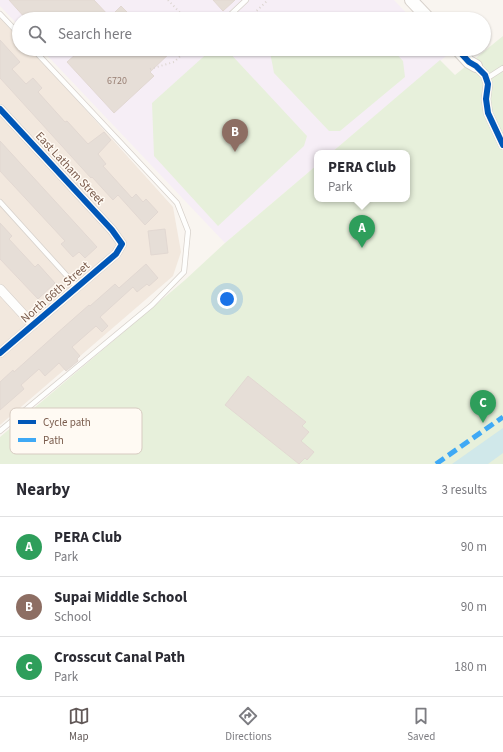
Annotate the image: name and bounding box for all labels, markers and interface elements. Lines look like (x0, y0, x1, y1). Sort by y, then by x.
search box (12, 12, 491, 56)
icon: search (26, 23, 48, 45)
text: Search here (58, 24, 132, 45)
house number: 6720 (107, 74, 127, 88)
pin: B (222, 119, 248, 152)
street label: East Latham Street (31, 128, 108, 209)
popup (314, 150, 410, 202)
text: PERA Club (328, 157, 396, 178)
text: Park (328, 178, 352, 196)
pin: A (349, 215, 375, 248)
street label: North 66th Street (17, 258, 94, 327)
your location (217, 289, 237, 309)
pin: C (470, 390, 496, 423)
legend (10, 408, 142, 454)
text: Cycle path (43, 415, 91, 430)
text: Path (43, 433, 64, 448)
text: Nearby (16, 478, 70, 502)
text: 3 results (442, 481, 487, 499)
text: PERA Club (54, 527, 122, 548)
text: A (25, 538, 33, 556)
text: 90 m (461, 538, 487, 556)
text: Park (54, 548, 78, 566)
text: Supai Middle School (54, 587, 187, 608)
text: B (25, 598, 33, 616)
text: 90 m (461, 598, 487, 616)
text: School (54, 608, 91, 626)
text: Crosscut Canal Path (54, 647, 185, 668)
text: C (25, 658, 33, 676)
text: 180 m (454, 658, 487, 676)
text: Park (54, 668, 78, 686)
tab: Map (68, 705, 90, 744)
tab: Directions (225, 705, 272, 744)
tab: Saved (407, 705, 435, 744)

